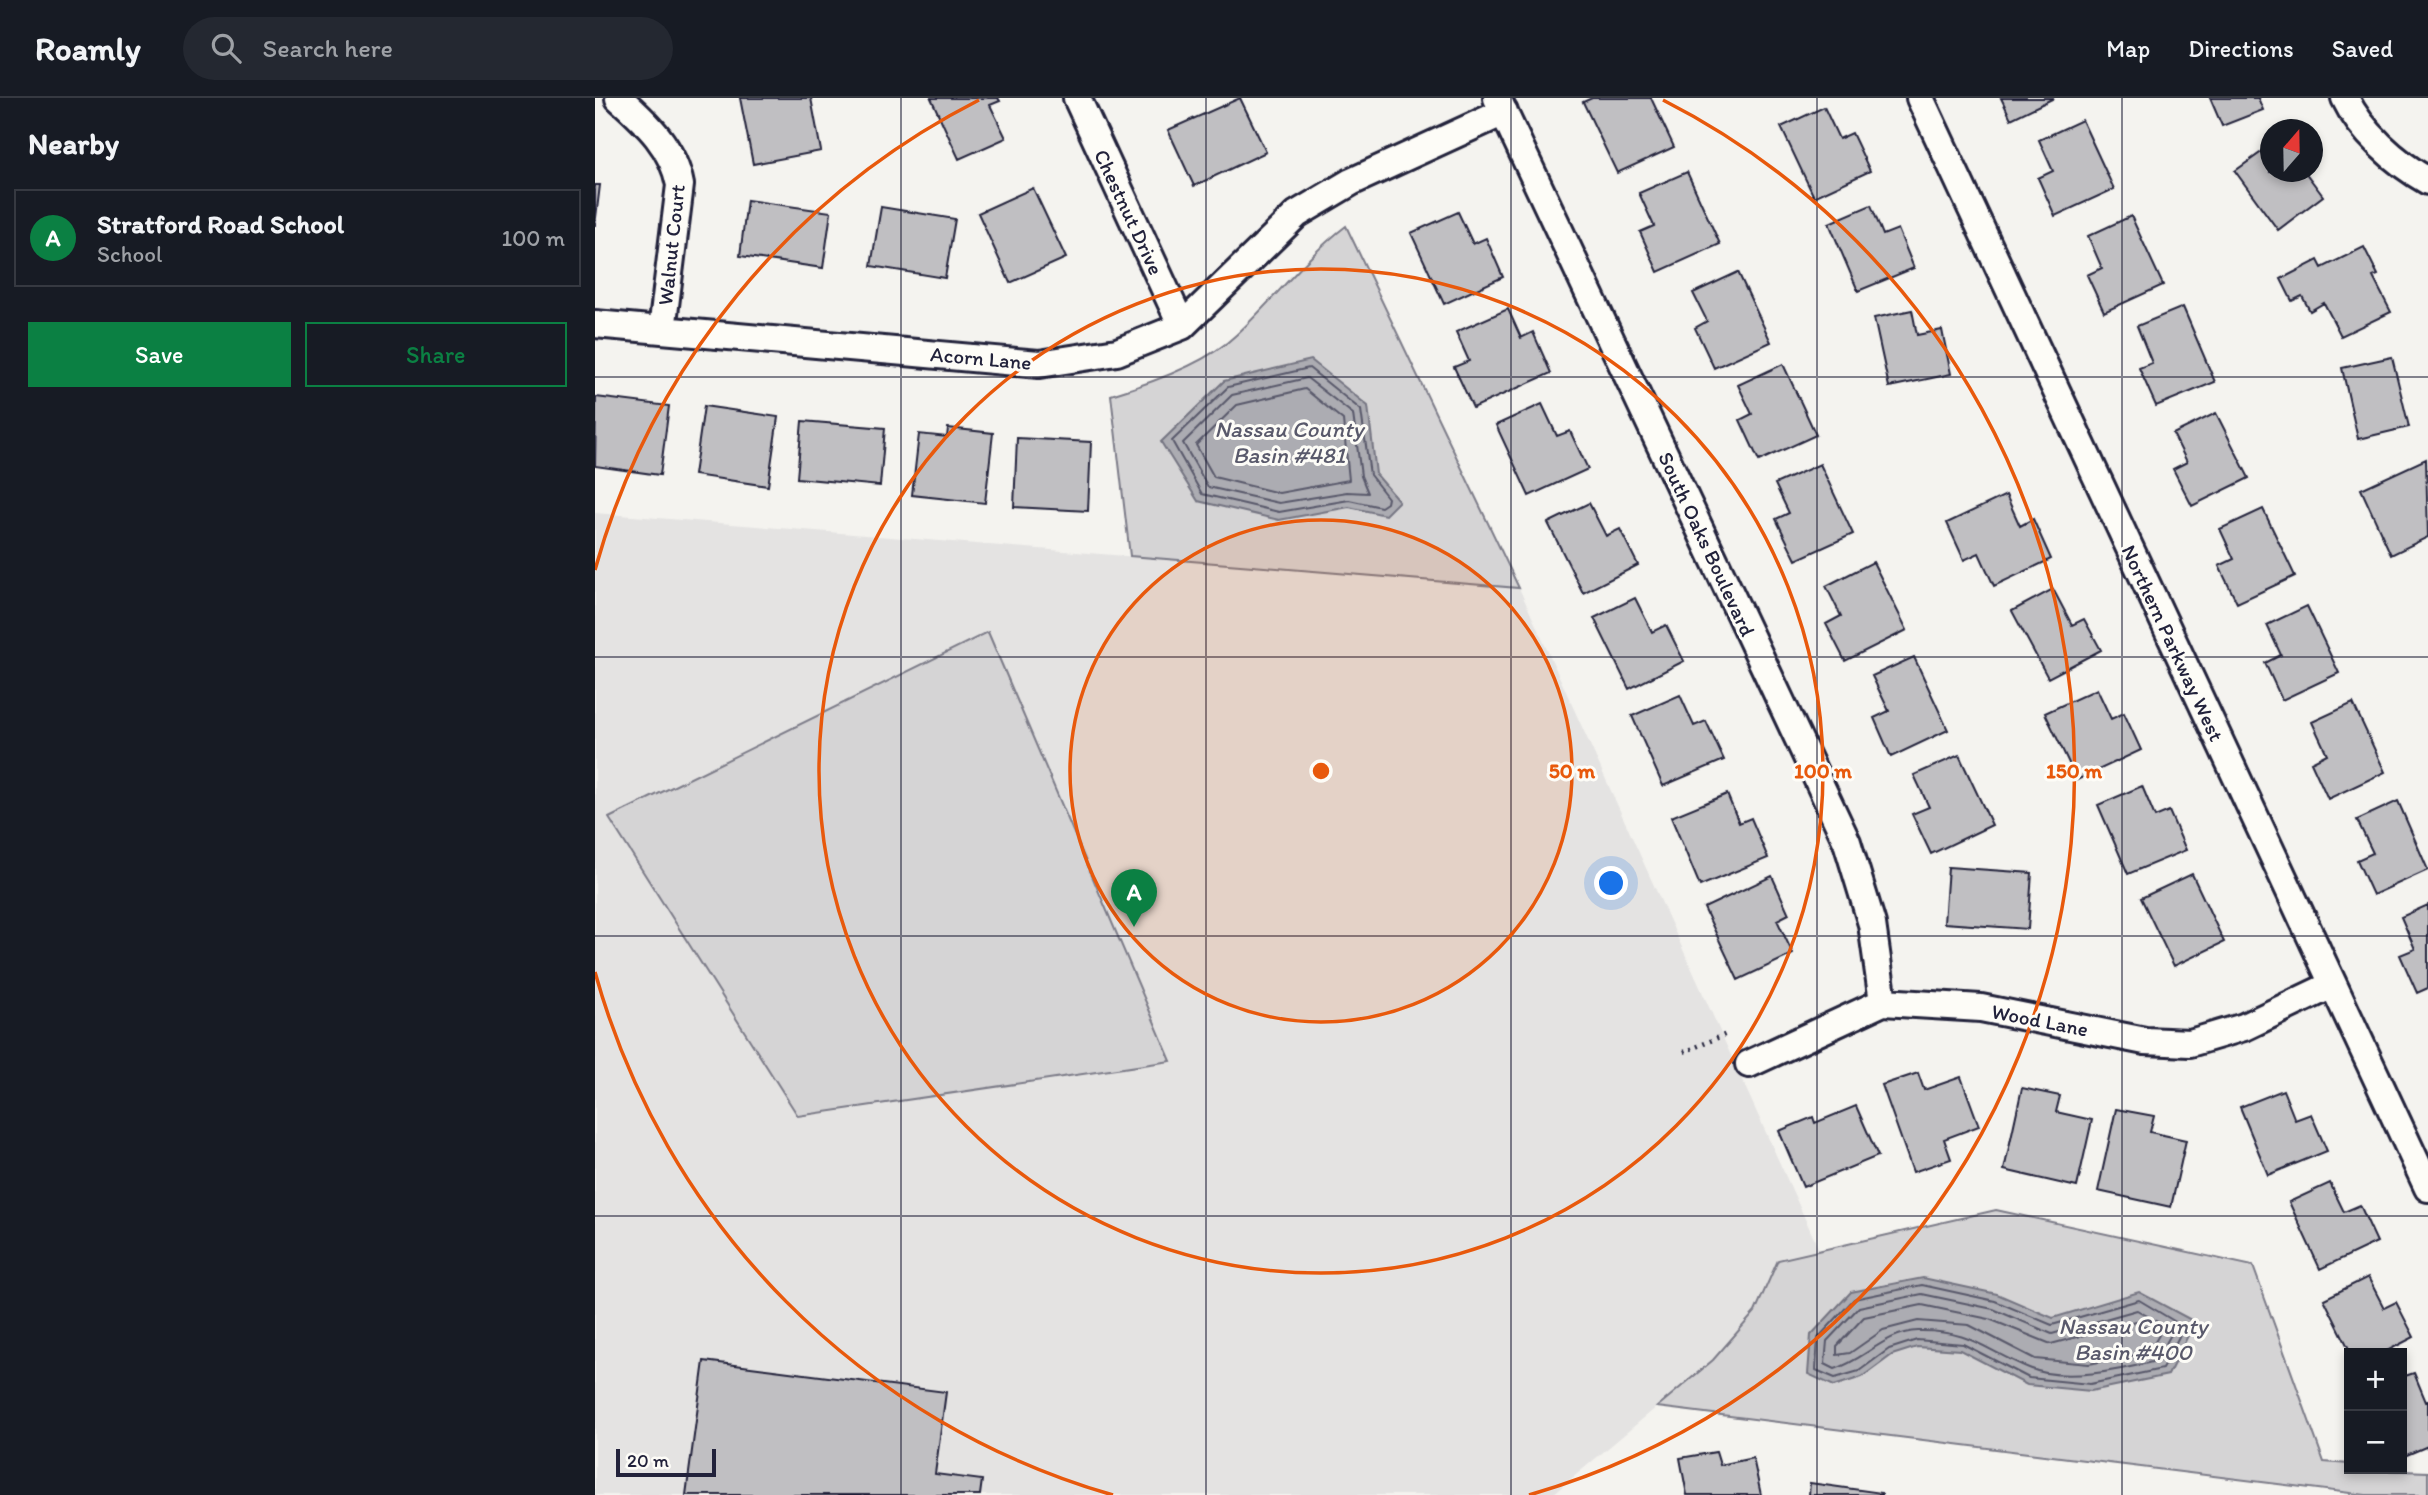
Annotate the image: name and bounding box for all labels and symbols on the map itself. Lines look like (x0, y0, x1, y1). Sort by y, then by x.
north arrow (2260, 119, 2323, 182)
street label: Chestnut Drive (1089, 145, 1169, 279)
street label: Walnut Court (652, 183, 690, 307)
street label: Acorn Lane (929, 341, 1033, 375)
water label: Nassau County Basin #481 (1215, 415, 1366, 469)
street label: South Oaks Boulevard (1653, 448, 1761, 640)
street label: Northern Parkway West (2117, 541, 2230, 745)
text: 50 m (1549, 758, 1596, 783)
text: 100 m (1794, 758, 1852, 783)
text: 150 m (2046, 758, 2102, 783)
centre of rings (1309, 759, 1333, 783)
your location (1594, 866, 1628, 900)
pin: A (1111, 869, 1157, 927)
street label: Wood Lane (1990, 998, 2090, 1042)
water label: Nassau County Basin #400 (2059, 1312, 2210, 1366)
scale bar (616, 1446, 716, 1478)

